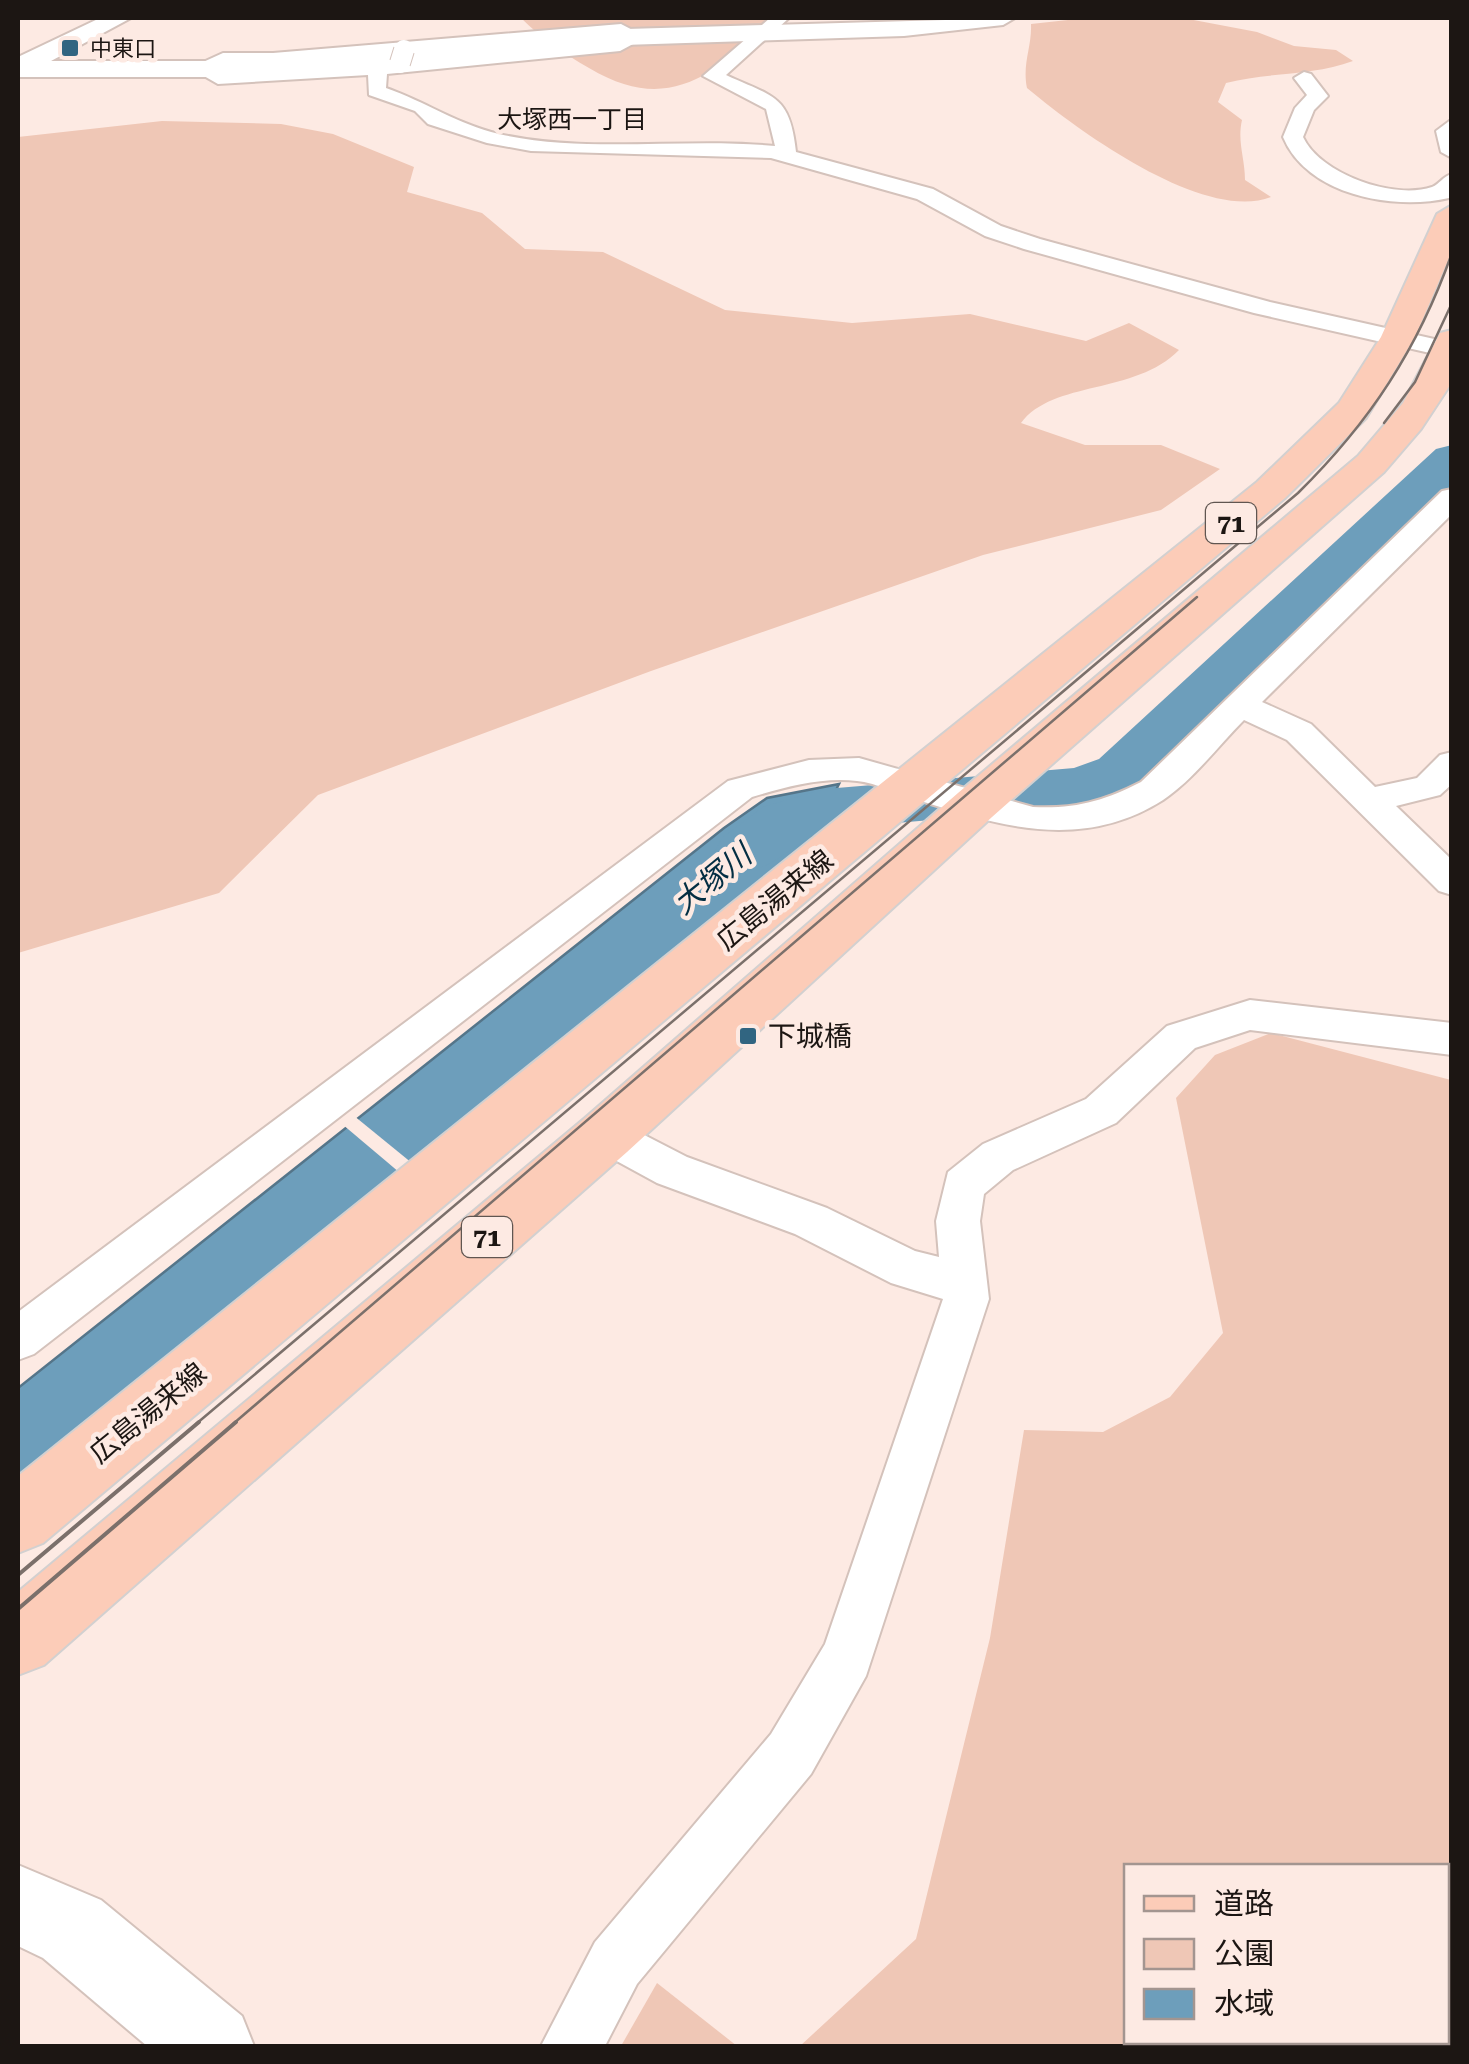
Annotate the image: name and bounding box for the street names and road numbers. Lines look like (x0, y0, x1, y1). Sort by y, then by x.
road number: 71 (1206, 503, 1256, 543)
street label: 広島湯来線 (710, 843, 840, 957)
road number: 71 (462, 1217, 512, 1257)
street label: 広島湯来線 (83, 1356, 213, 1470)

